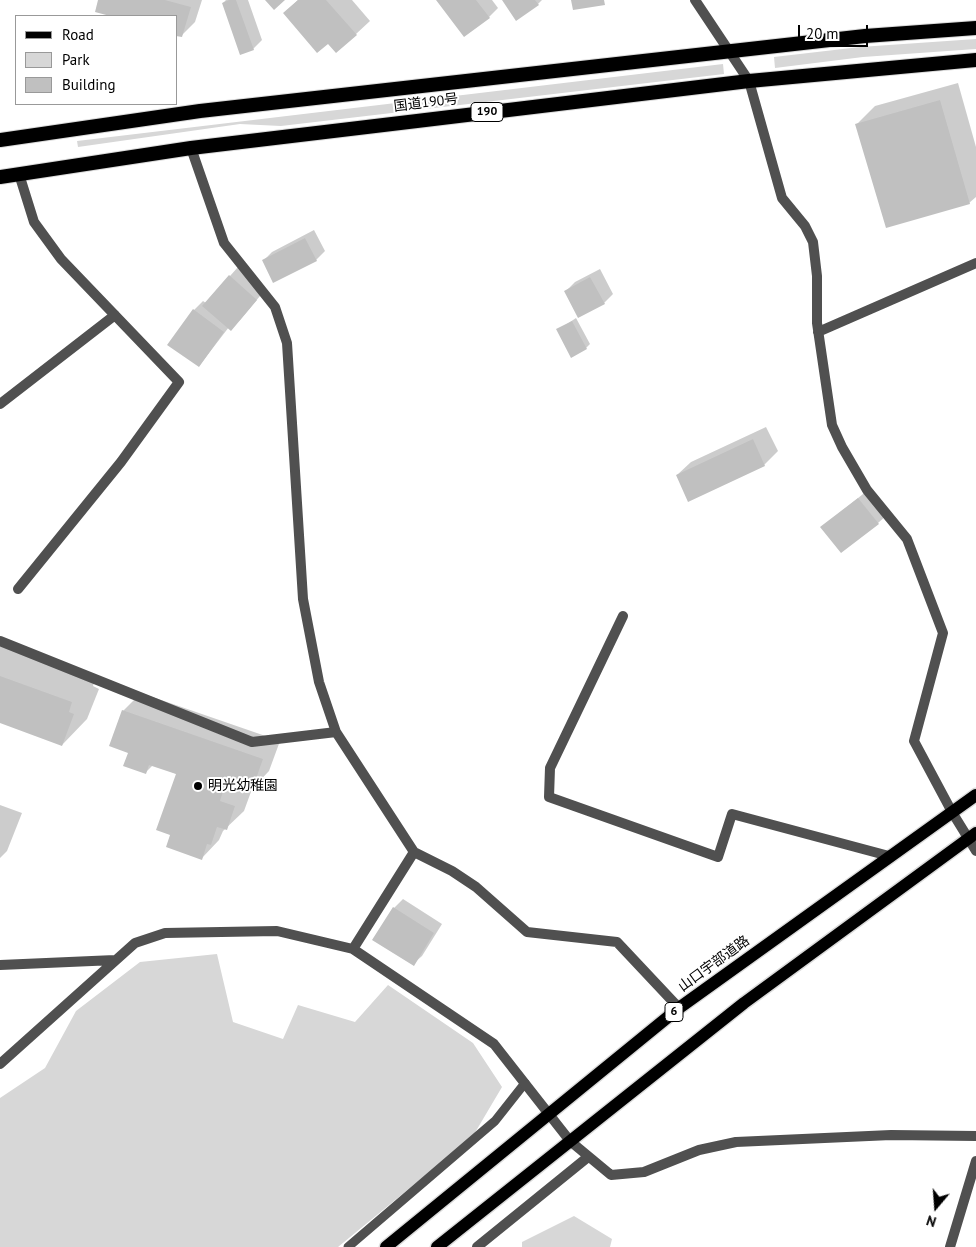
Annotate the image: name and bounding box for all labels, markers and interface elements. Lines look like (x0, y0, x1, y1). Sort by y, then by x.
legend (15, 15, 178, 105)
scale bar (801, 15, 871, 47)
text: 20 m (806, 24, 839, 43)
text: Road (62, 25, 94, 44)
text: Park (62, 50, 90, 69)
text: Building (62, 75, 116, 94)
street label: 国道190号 (393, 91, 459, 115)
road number: 190 (471, 102, 503, 121)
place label: 明光幼稚園 (208, 778, 278, 794)
marker: 明光幼稚園 (192, 780, 204, 792)
street label: 山口宇部道路 (675, 933, 753, 995)
road number: 6 (665, 1002, 683, 1022)
north arrow (911, 1182, 961, 1232)
text: N (924, 1211, 939, 1231)

